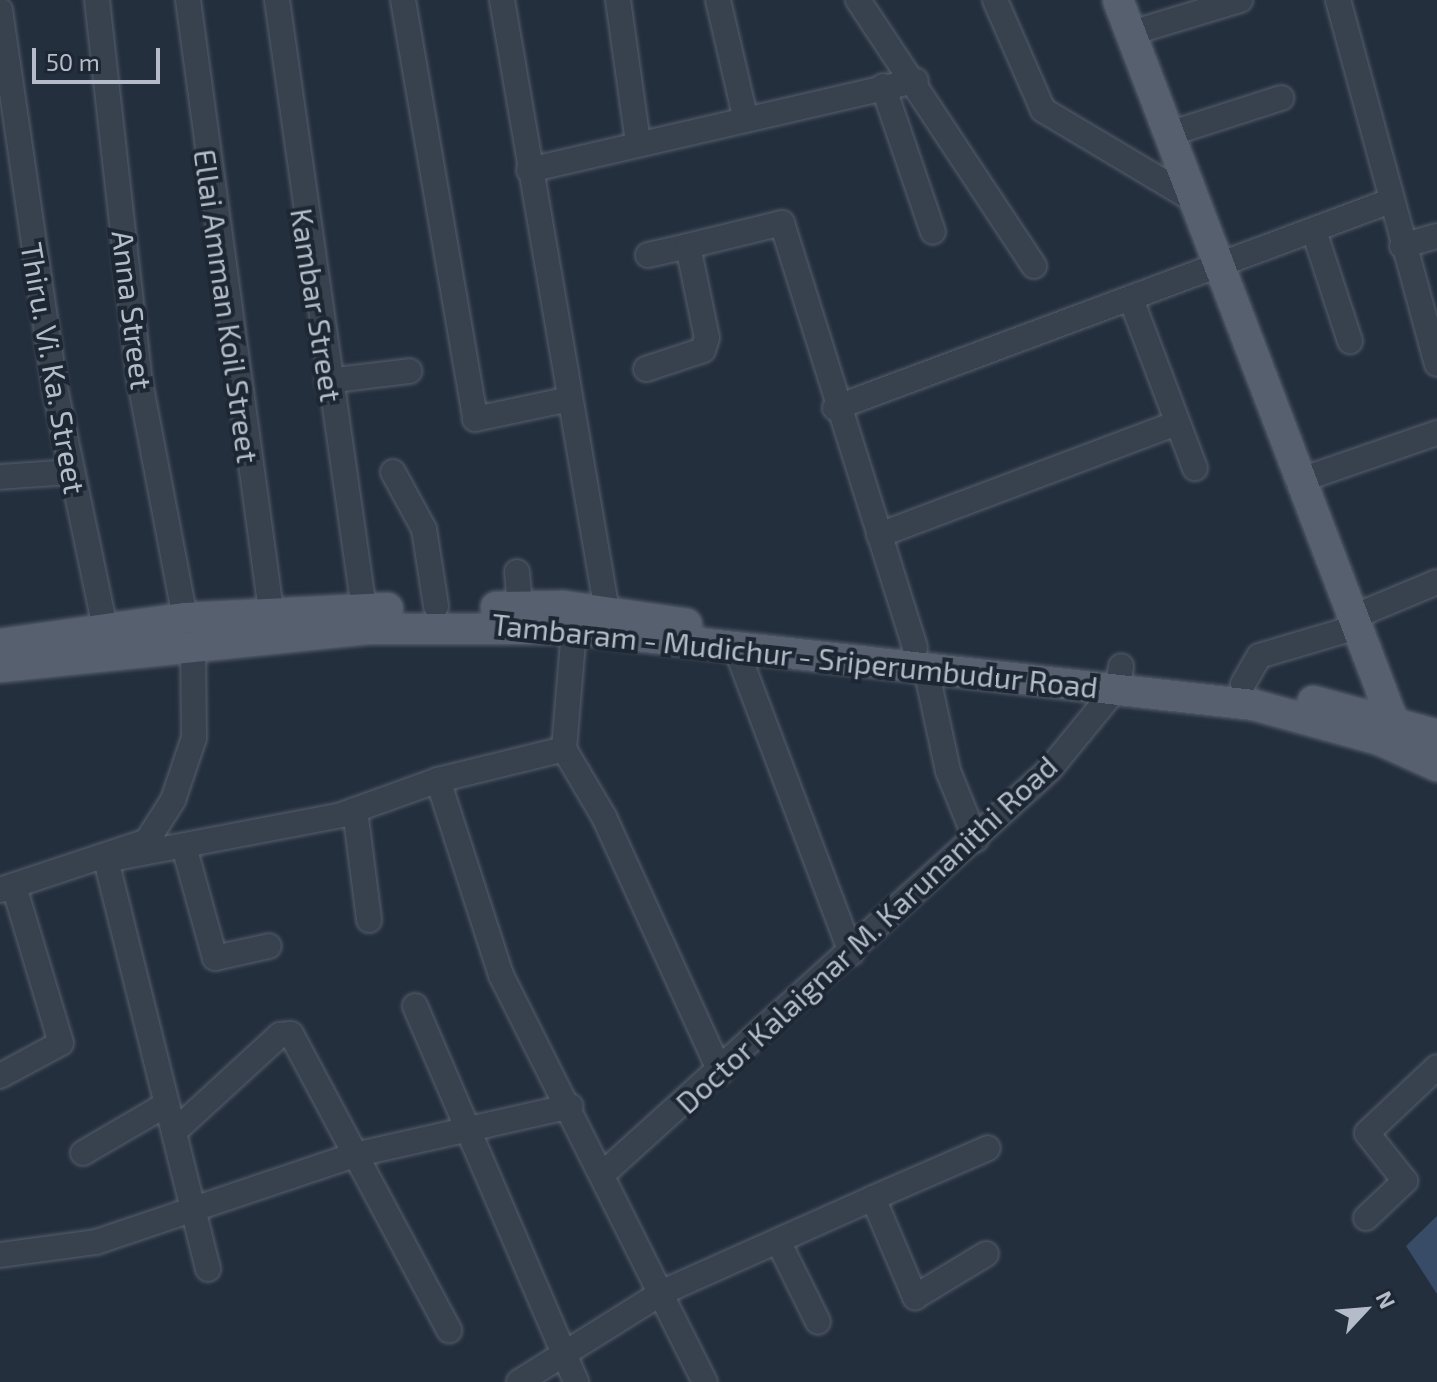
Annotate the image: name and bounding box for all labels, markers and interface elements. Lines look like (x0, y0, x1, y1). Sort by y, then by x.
scale bar (36, 32, 164, 82)
text: 50 m (46, 47, 100, 76)
street label: Ellai Amman Koil Street (187, 146, 267, 466)
street label: Kambar Street (284, 205, 350, 405)
street label: Anna Street (105, 228, 161, 392)
street label: Thiru. Vi. Ka. Street (14, 239, 94, 497)
street label: Tambaram - Mudichur - Sriperumbudur Road (490, 605, 1100, 705)
street label: Doctor Kalaignar M. Karunanithi Road (668, 747, 1064, 1121)
north arrow (1325, 1270, 1405, 1350)
text: N (1371, 1287, 1402, 1312)

